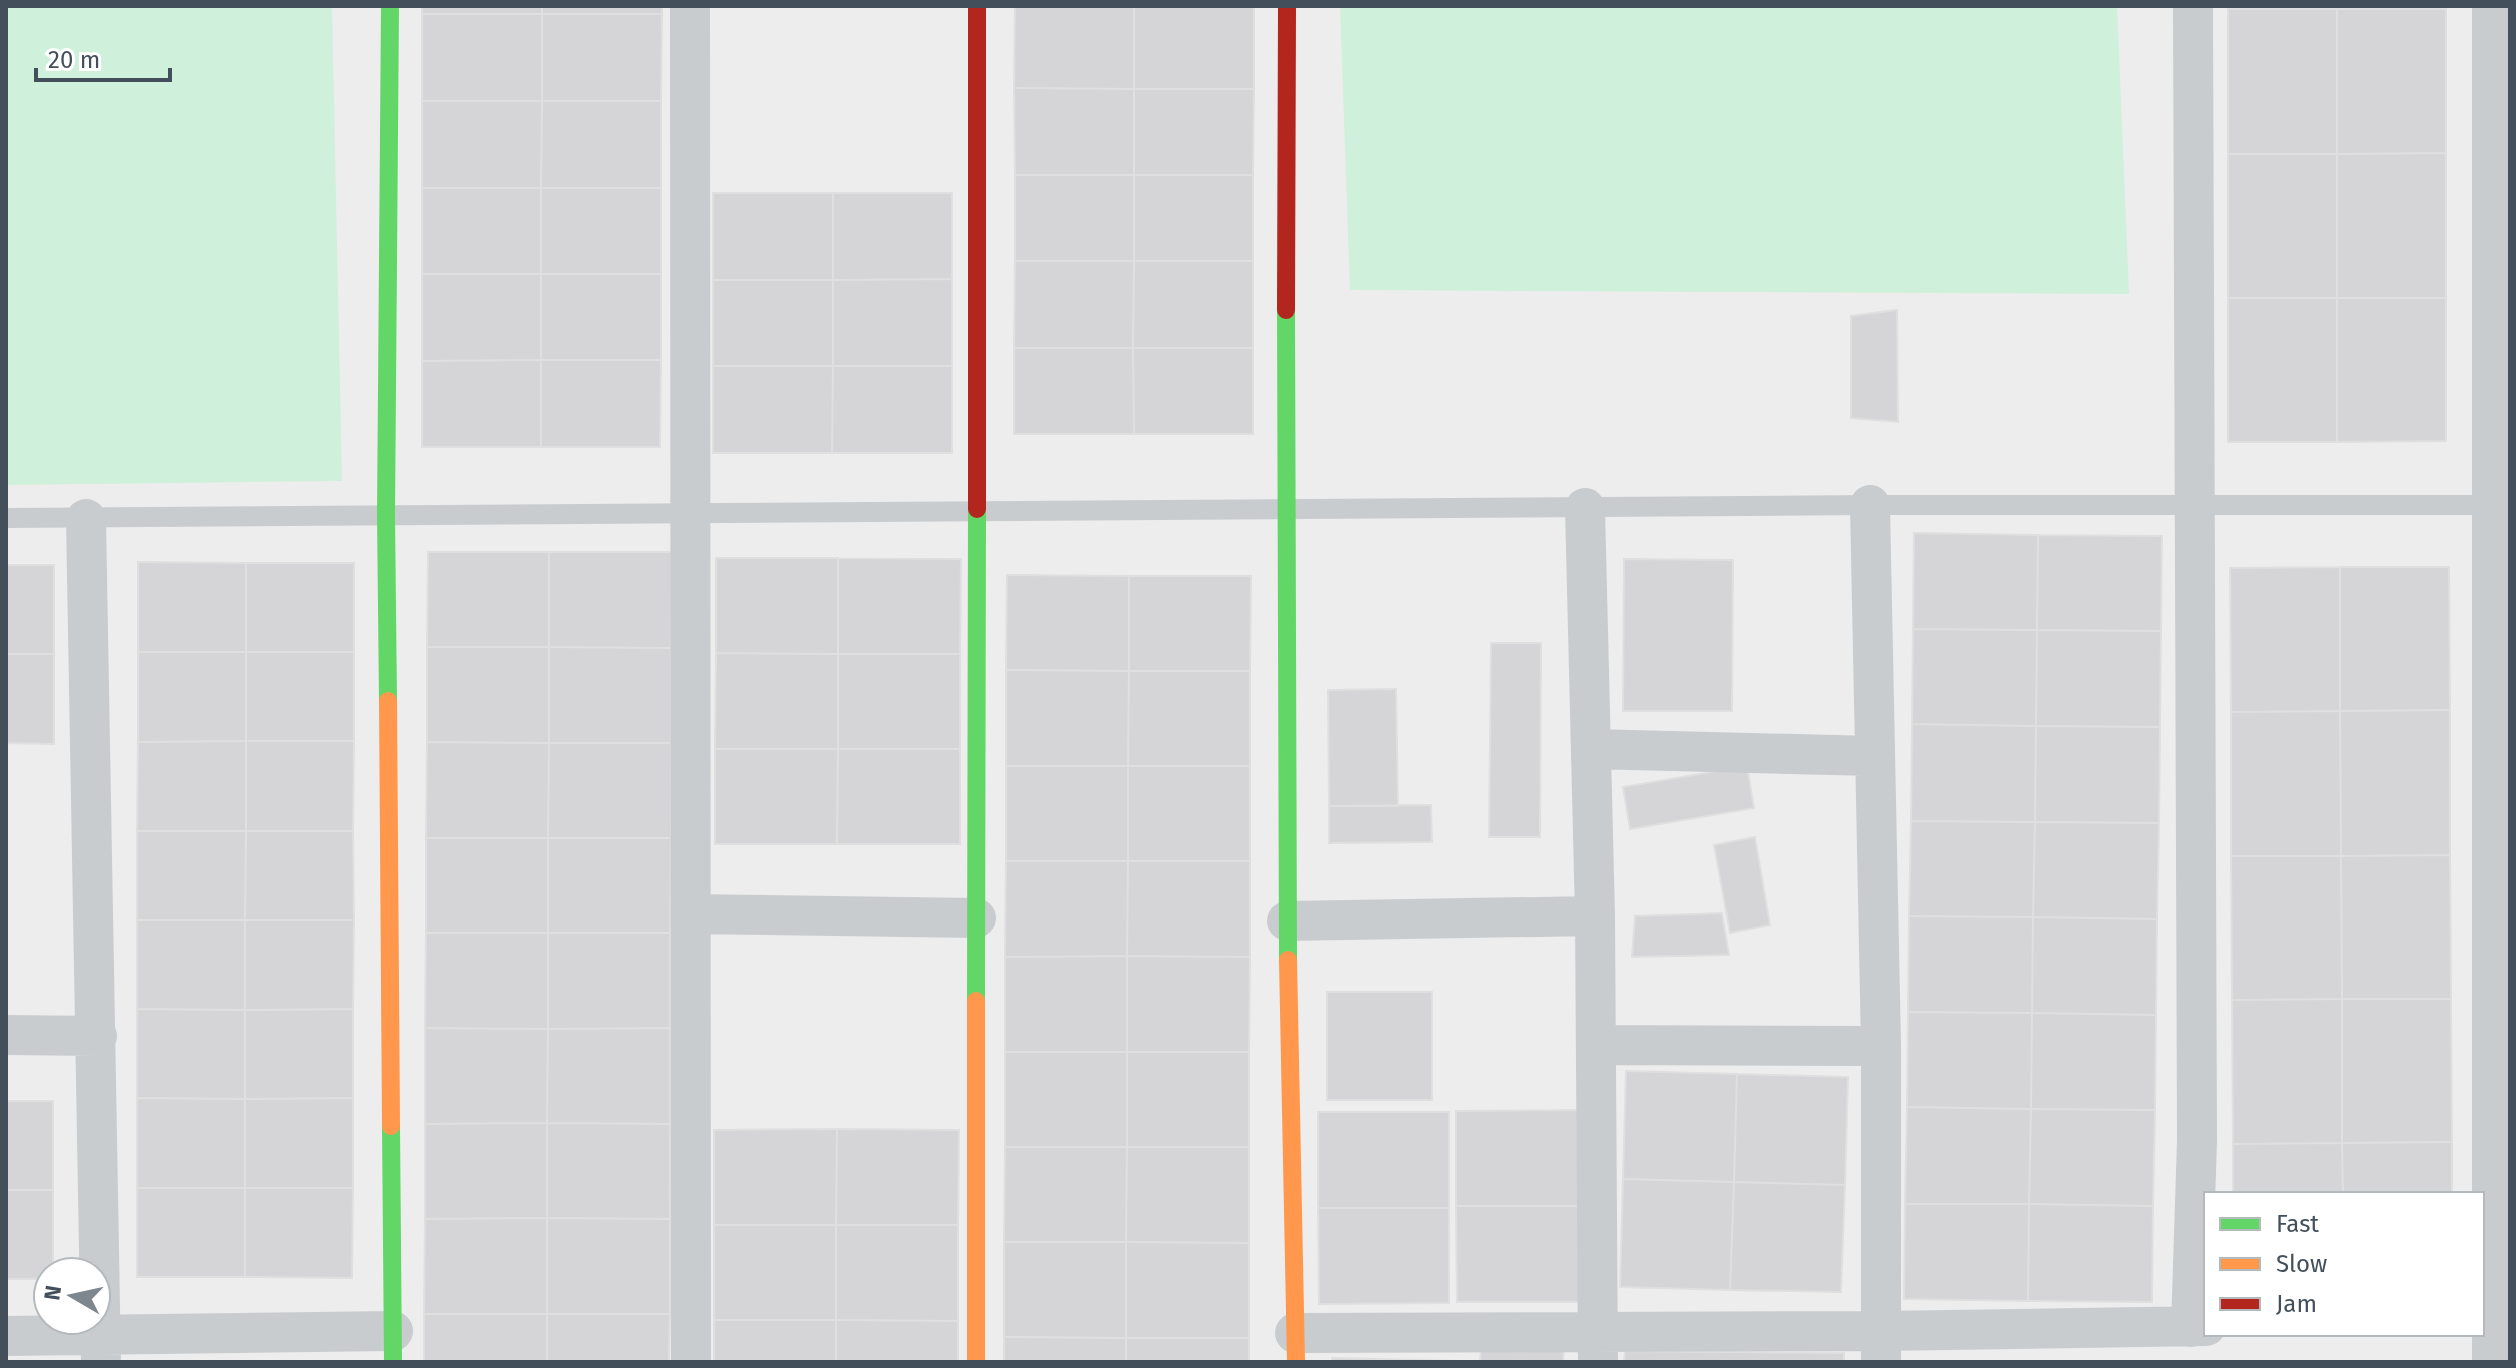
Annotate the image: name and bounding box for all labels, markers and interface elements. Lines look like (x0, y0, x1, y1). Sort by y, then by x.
scale bar (36, 32, 170, 82)
text: 20 m (48, 46, 100, 74)
legend (2204, 1192, 2484, 1336)
text: Fast (2276, 1210, 2319, 1238)
text: Slow (2276, 1250, 2327, 1278)
north arrow (32, 1256, 112, 1336)
text: N (38, 1284, 67, 1302)
text: Jam (2276, 1290, 2317, 1318)

